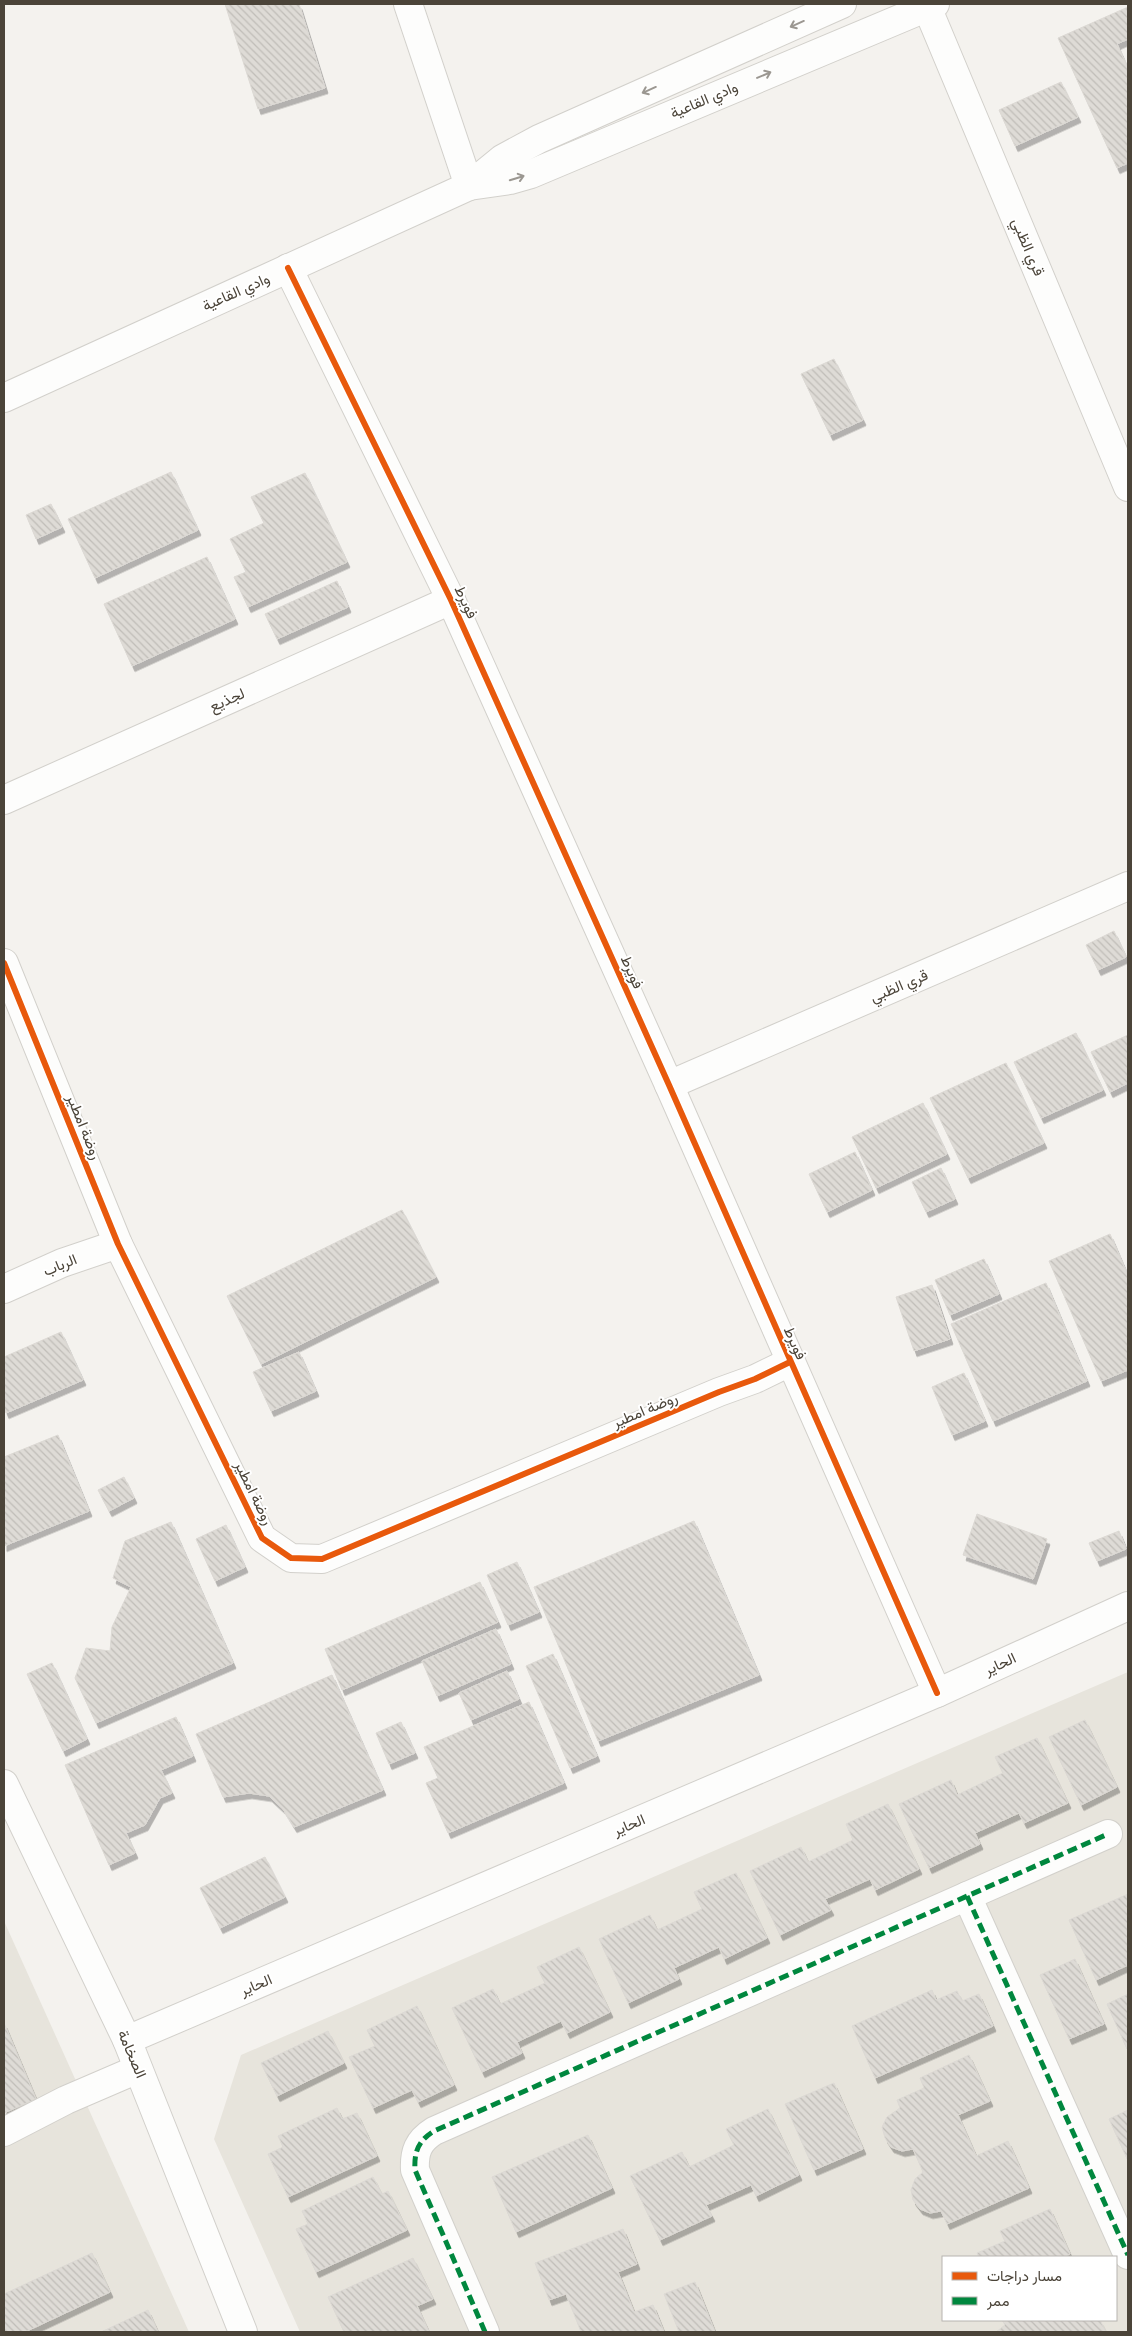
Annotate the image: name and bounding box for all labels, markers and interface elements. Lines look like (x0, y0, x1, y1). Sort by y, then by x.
one-way arrow (790, 19, 805, 29)
one-way arrow (756, 70, 771, 80)
street label: وادي القاعية (667, 77, 742, 126)
one-way arrow (642, 86, 657, 95)
one-way arrow (508, 172, 524, 182)
street label: قري الظبي (1004, 215, 1049, 280)
street label: وادي القاعية (199, 268, 274, 318)
street label: فويرط (451, 582, 482, 622)
street label: لجذيع (206, 683, 248, 718)
street label: فويرط (617, 952, 648, 992)
street label: قري الظبي (867, 965, 932, 1010)
street label: روضة امطير (62, 1090, 106, 1162)
street label: الرباب (40, 1249, 79, 1280)
street label: فويرط (780, 1323, 811, 1363)
street label: روضة امطير (609, 1387, 680, 1432)
street label: روضة امطير (230, 1457, 278, 1528)
street label: الحاير (980, 1648, 1019, 1680)
street label: الحاير (609, 1809, 648, 1840)
street label: الحاير (236, 1969, 275, 2000)
street label: الصخامة (114, 2027, 151, 2081)
legend (942, 2256, 1117, 2321)
text: مسار دراجات (987, 2266, 1062, 2285)
text: ممر (986, 2291, 1009, 2310)

